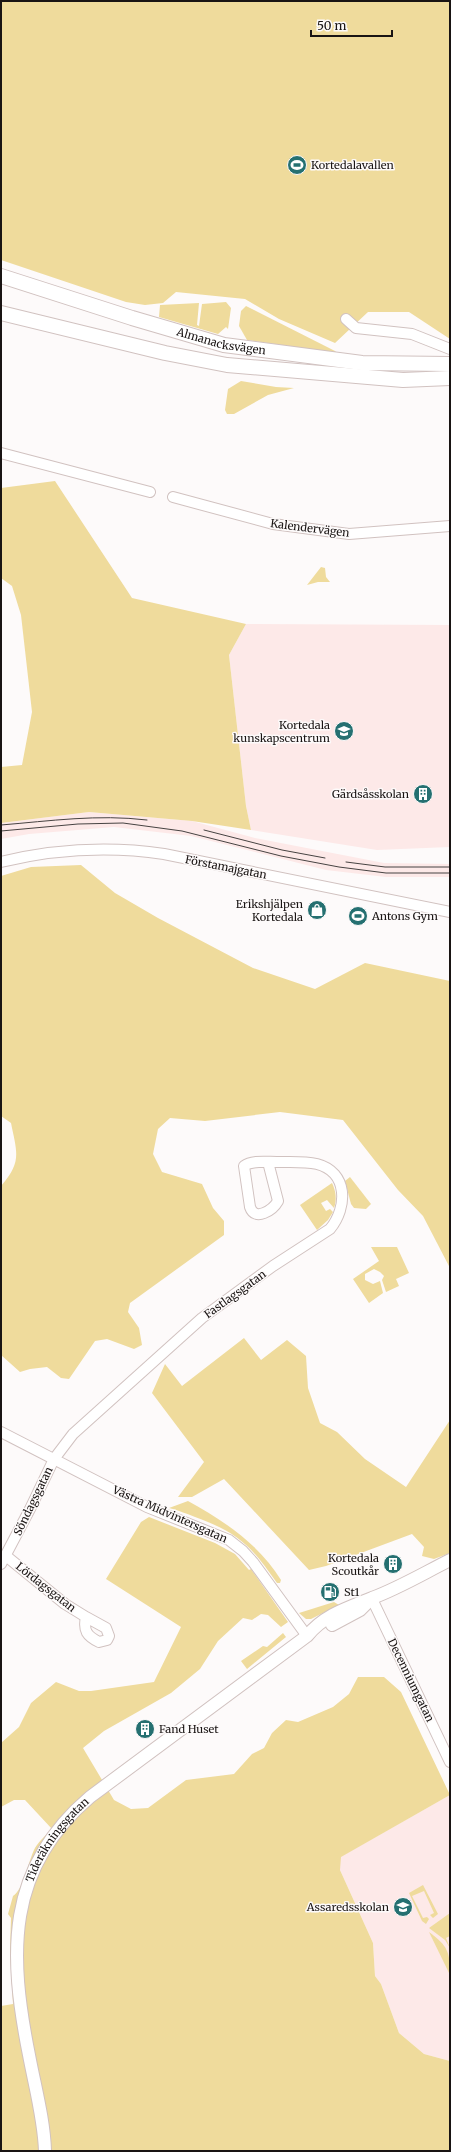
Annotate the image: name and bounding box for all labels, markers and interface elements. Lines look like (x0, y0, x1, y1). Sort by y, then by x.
scale bar (311, 12, 392, 38)
text: 50 m (317, 18, 346, 33)
sports icon: Kortedalavallen (286, 154, 308, 176)
place label: Kortedalavallen (311, 158, 395, 172)
street label: Almanacksvägen (174, 324, 267, 357)
street label: Kalendervägen (270, 516, 351, 540)
place label: Kortedala kunskapscentrum (233, 718, 330, 745)
school or university icon: Kortedala kunskapscentrum (333, 720, 355, 742)
building icon: Gärdsåsskolan (412, 783, 434, 805)
place label: Gärdsåsskolan (332, 787, 410, 801)
street label: Förstamajgatan (184, 852, 269, 882)
place label: Erikshjälpen Kortedala (236, 897, 304, 924)
shop icon: Erikshjälpen Kortedala (306, 899, 328, 921)
sports icon: Antons Gym (347, 905, 369, 927)
place label: Antons Gym (371, 909, 438, 923)
street label: Fastlagsgatan (201, 1266, 269, 1321)
street label: Söndagsgatan (10, 1464, 56, 1538)
street label: Västra Midvintersgatan (110, 1482, 230, 1546)
place label: Kortedala Scoutkår (328, 1551, 379, 1578)
building icon: Kortedala Scoutkår (382, 1553, 404, 1575)
street label: Lördagsgatan (13, 1559, 79, 1615)
fuel station icon: St1 (319, 1581, 341, 1603)
place label: St1 (344, 1585, 360, 1599)
street label: Decenniumgatan (385, 1636, 438, 1725)
building icon: Fand Huset (134, 1718, 156, 1740)
place label: Fand Huset (159, 1722, 219, 1736)
street label: Tideräkningsgatan (22, 1794, 92, 1884)
school or university icon: Assaredsskolan (392, 1896, 414, 1918)
place label: Assaredsskolan (306, 1900, 390, 1914)

